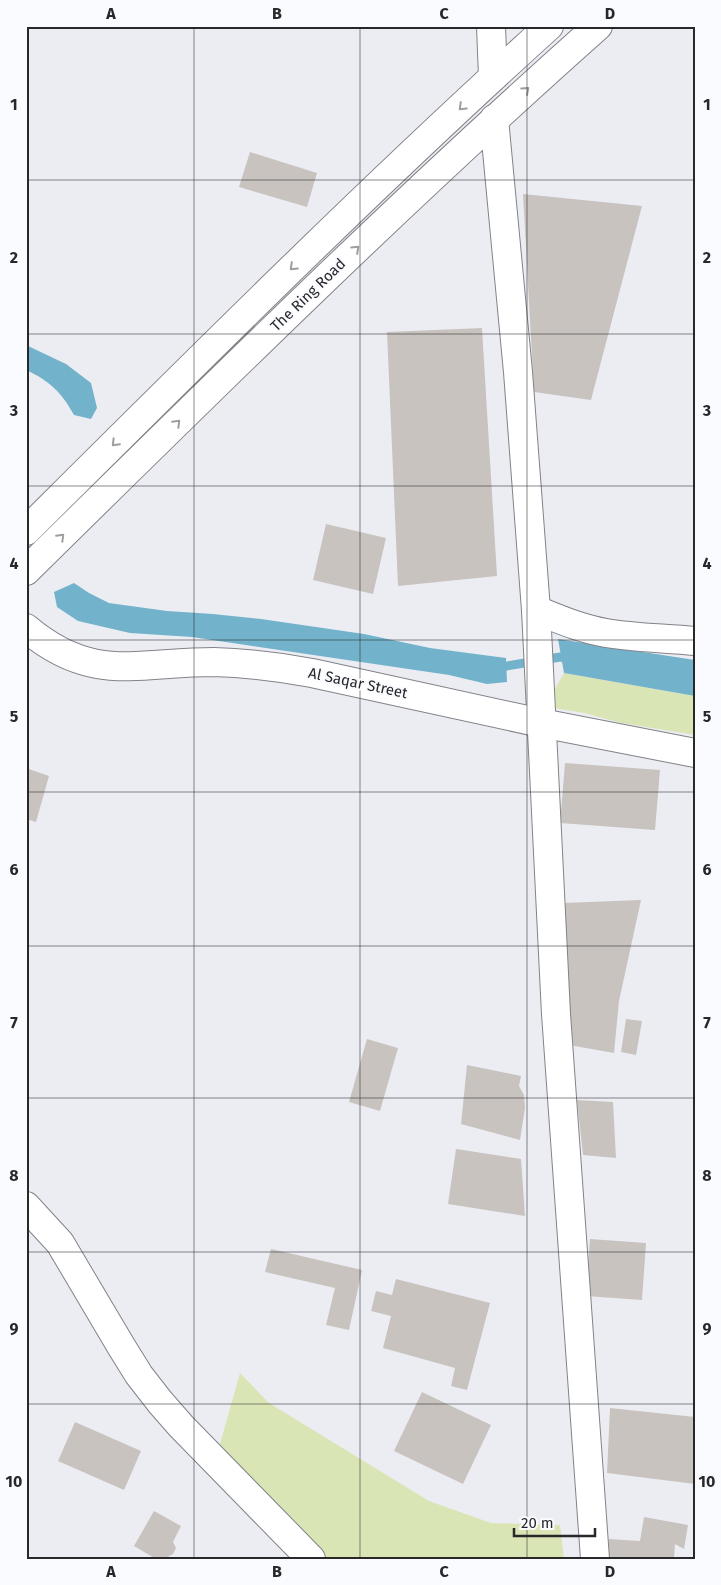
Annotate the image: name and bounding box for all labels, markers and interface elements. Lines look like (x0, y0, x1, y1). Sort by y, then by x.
text: A (105, 4, 116, 23)
text: B (272, 4, 282, 23)
text: C (439, 4, 449, 23)
text: D (605, 4, 615, 23)
one-way arrow (521, 87, 530, 96)
text: 1 (10, 95, 18, 114)
text: 1 (703, 95, 711, 114)
one-way arrow (458, 101, 467, 110)
one-way arrow (351, 246, 360, 255)
text: 2 (10, 248, 18, 267)
text: 2 (703, 248, 711, 267)
street label: The Ring Road (267, 255, 349, 335)
one-way arrow (290, 261, 299, 270)
text: 3 (9, 401, 18, 420)
text: 3 (702, 401, 711, 420)
one-way arrow (171, 420, 180, 429)
one-way arrow (112, 437, 121, 446)
one-way arrow (55, 534, 64, 543)
text: 4 (9, 554, 19, 573)
text: 4 (702, 554, 712, 573)
street label: Al Saqar Street (307, 664, 410, 702)
text: 5 (10, 707, 19, 726)
text: 5 (703, 707, 712, 726)
text: 6 (9, 860, 19, 879)
text: 6 (702, 860, 712, 879)
text: 7 (10, 1013, 18, 1032)
text: 7 (703, 1013, 711, 1032)
text: 8 (9, 1166, 19, 1185)
text: 8 (702, 1166, 712, 1185)
text: 9 (10, 1319, 19, 1338)
text: 9 (703, 1319, 712, 1338)
text: 10 (6, 1472, 22, 1491)
text: 10 (699, 1472, 715, 1491)
scale bar (514, 1505, 595, 1537)
text: 20 m (521, 1514, 554, 1532)
text: A (105, 1562, 116, 1581)
text: B (272, 1562, 282, 1581)
text: C (439, 1562, 449, 1581)
text: D (605, 1562, 615, 1581)

